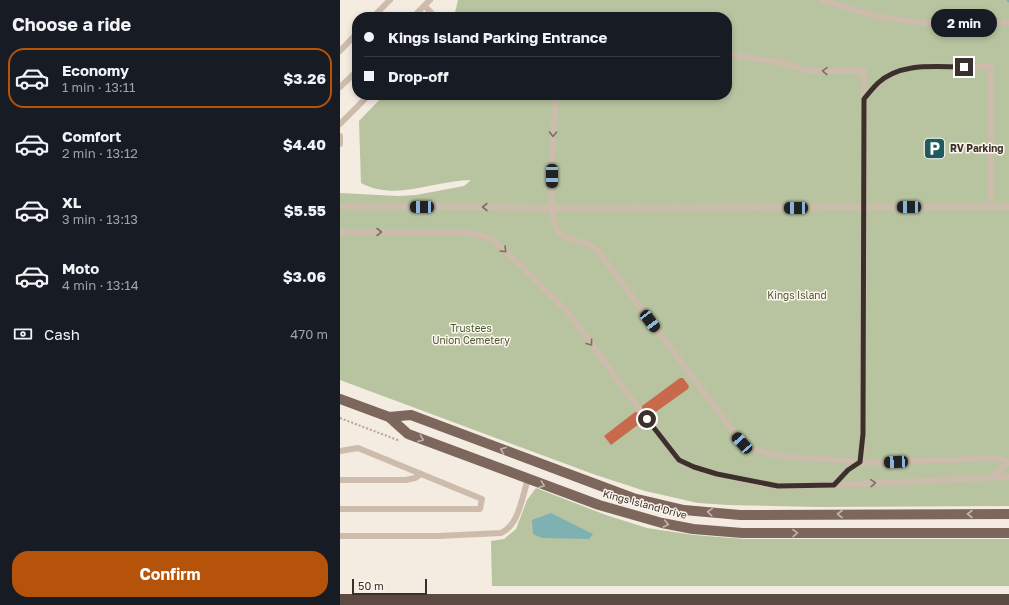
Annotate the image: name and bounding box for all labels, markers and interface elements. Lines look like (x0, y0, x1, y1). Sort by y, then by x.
callout: 2 min (931, 9, 997, 37)
text: Choose a ride (12, 13, 131, 35)
text: 2 min (947, 15, 981, 31)
text: Kings Island Parking Entrance (388, 28, 607, 46)
route end (955, 58, 973, 76)
icon: car (14, 60, 50, 96)
text: Economy (62, 61, 129, 79)
text: Drop-off (388, 67, 448, 85)
one-way arrow (822, 67, 828, 75)
text: $3.26 (283, 69, 326, 87)
text: 1 min · 13:11 (62, 79, 135, 95)
icon: car (14, 126, 50, 162)
text: Comfort (62, 127, 121, 145)
one-way arrow (549, 131, 557, 137)
text: $4.40 (283, 135, 326, 153)
parking icon: RV Parking (922, 135, 948, 161)
place label: RV Parking (950, 142, 1003, 154)
text: 2 min · 13:12 (62, 145, 138, 161)
car (546, 164, 558, 188)
icon: car (14, 192, 50, 228)
text: XL (62, 193, 81, 211)
text: $5.55 (284, 201, 326, 219)
car (410, 201, 434, 213)
car (897, 201, 921, 213)
car (784, 202, 808, 214)
one-way arrow (482, 203, 488, 211)
text: 3 min · 13:13 (62, 211, 138, 227)
one-way arrow (376, 228, 382, 236)
one-way arrow (499, 245, 507, 252)
icon: car (14, 258, 50, 294)
text: Moto (62, 259, 99, 277)
text: $3.06 (283, 267, 326, 285)
text: 4 min · 13:14 (62, 277, 139, 293)
park label: Kings Island (767, 289, 827, 301)
car (638, 308, 662, 334)
park label: Trustees Union Cemetery (432, 322, 510, 346)
icon: cash (12, 323, 34, 345)
text: Cash (44, 325, 80, 343)
text: 470 m (290, 326, 328, 342)
one-way arrow (585, 338, 592, 345)
route start (638, 410, 656, 428)
car (730, 430, 754, 456)
one-way arrow (417, 434, 424, 442)
one-way arrow (499, 446, 506, 454)
car (884, 455, 908, 469)
one-way arrow (870, 479, 876, 487)
one-way arrow (539, 480, 546, 488)
street label: Kings Island Drive (602, 487, 689, 521)
one-way arrow (707, 508, 713, 517)
one-way arrow (837, 510, 843, 518)
one-way arrow (967, 510, 973, 518)
one-way arrow (663, 519, 669, 528)
one-way arrow (792, 529, 798, 537)
button: Confirm (12, 551, 328, 597)
scale bar (352, 577, 427, 596)
text: 50 m (358, 579, 384, 592)

